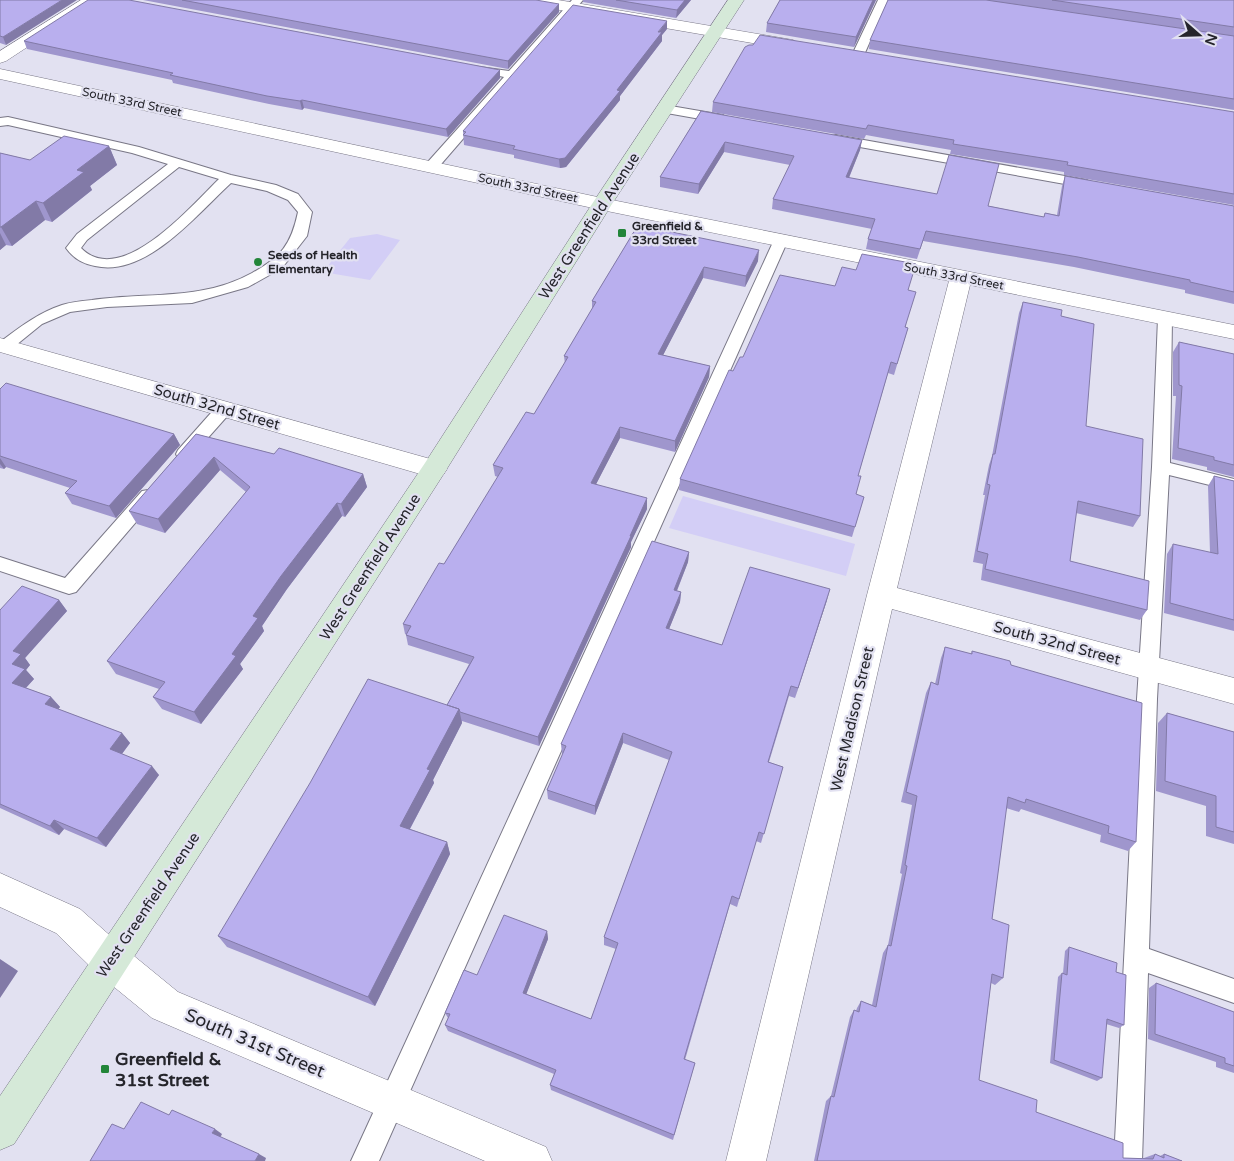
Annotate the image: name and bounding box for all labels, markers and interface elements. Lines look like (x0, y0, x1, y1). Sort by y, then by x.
north arrow (1174, 10, 1224, 60)
text: N (1201, 31, 1221, 47)
street label: South 33rd Street (81, 85, 183, 119)
street label: West Greenfield Avenue (535, 149, 643, 303)
street label: South 33rd Street (477, 171, 579, 205)
place label: Greenfield & 33rd Street (632, 219, 703, 247)
marker: Greenfield & 33rd Street (616, 227, 628, 239)
place label: Seeds of Health Elementary (268, 248, 358, 277)
marker: Seeds of Health Elementary (252, 256, 264, 268)
street label: South 33rd Street (903, 259, 1006, 293)
street label: South 32nd Street (152, 380, 282, 434)
street label: West Greenfield Avenue (316, 490, 424, 644)
street label: South 32nd Street (992, 617, 1123, 669)
street label: West Madison Street (827, 645, 877, 793)
street label: West Greenfield Avenue (93, 829, 203, 981)
street label: South 31st Street (182, 1004, 328, 1082)
place label: Greenfield & 31st Street (115, 1048, 222, 1091)
marker: Greenfield & 31st Street (99, 1063, 111, 1075)

